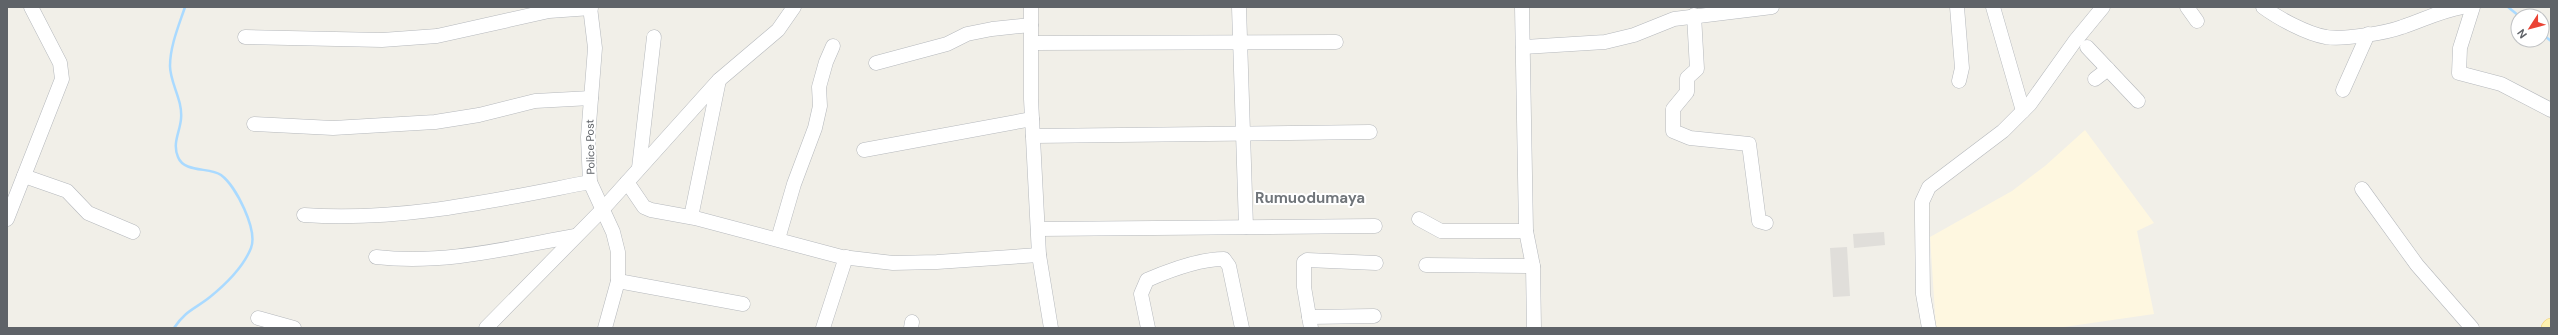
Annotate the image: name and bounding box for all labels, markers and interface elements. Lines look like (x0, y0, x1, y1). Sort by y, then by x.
north arrow (2510, 8, 2550, 48)
text: N (2514, 27, 2530, 41)
street label: Police Post (583, 119, 597, 175)
district label: Rumuodumaya (1255, 188, 1365, 208)

